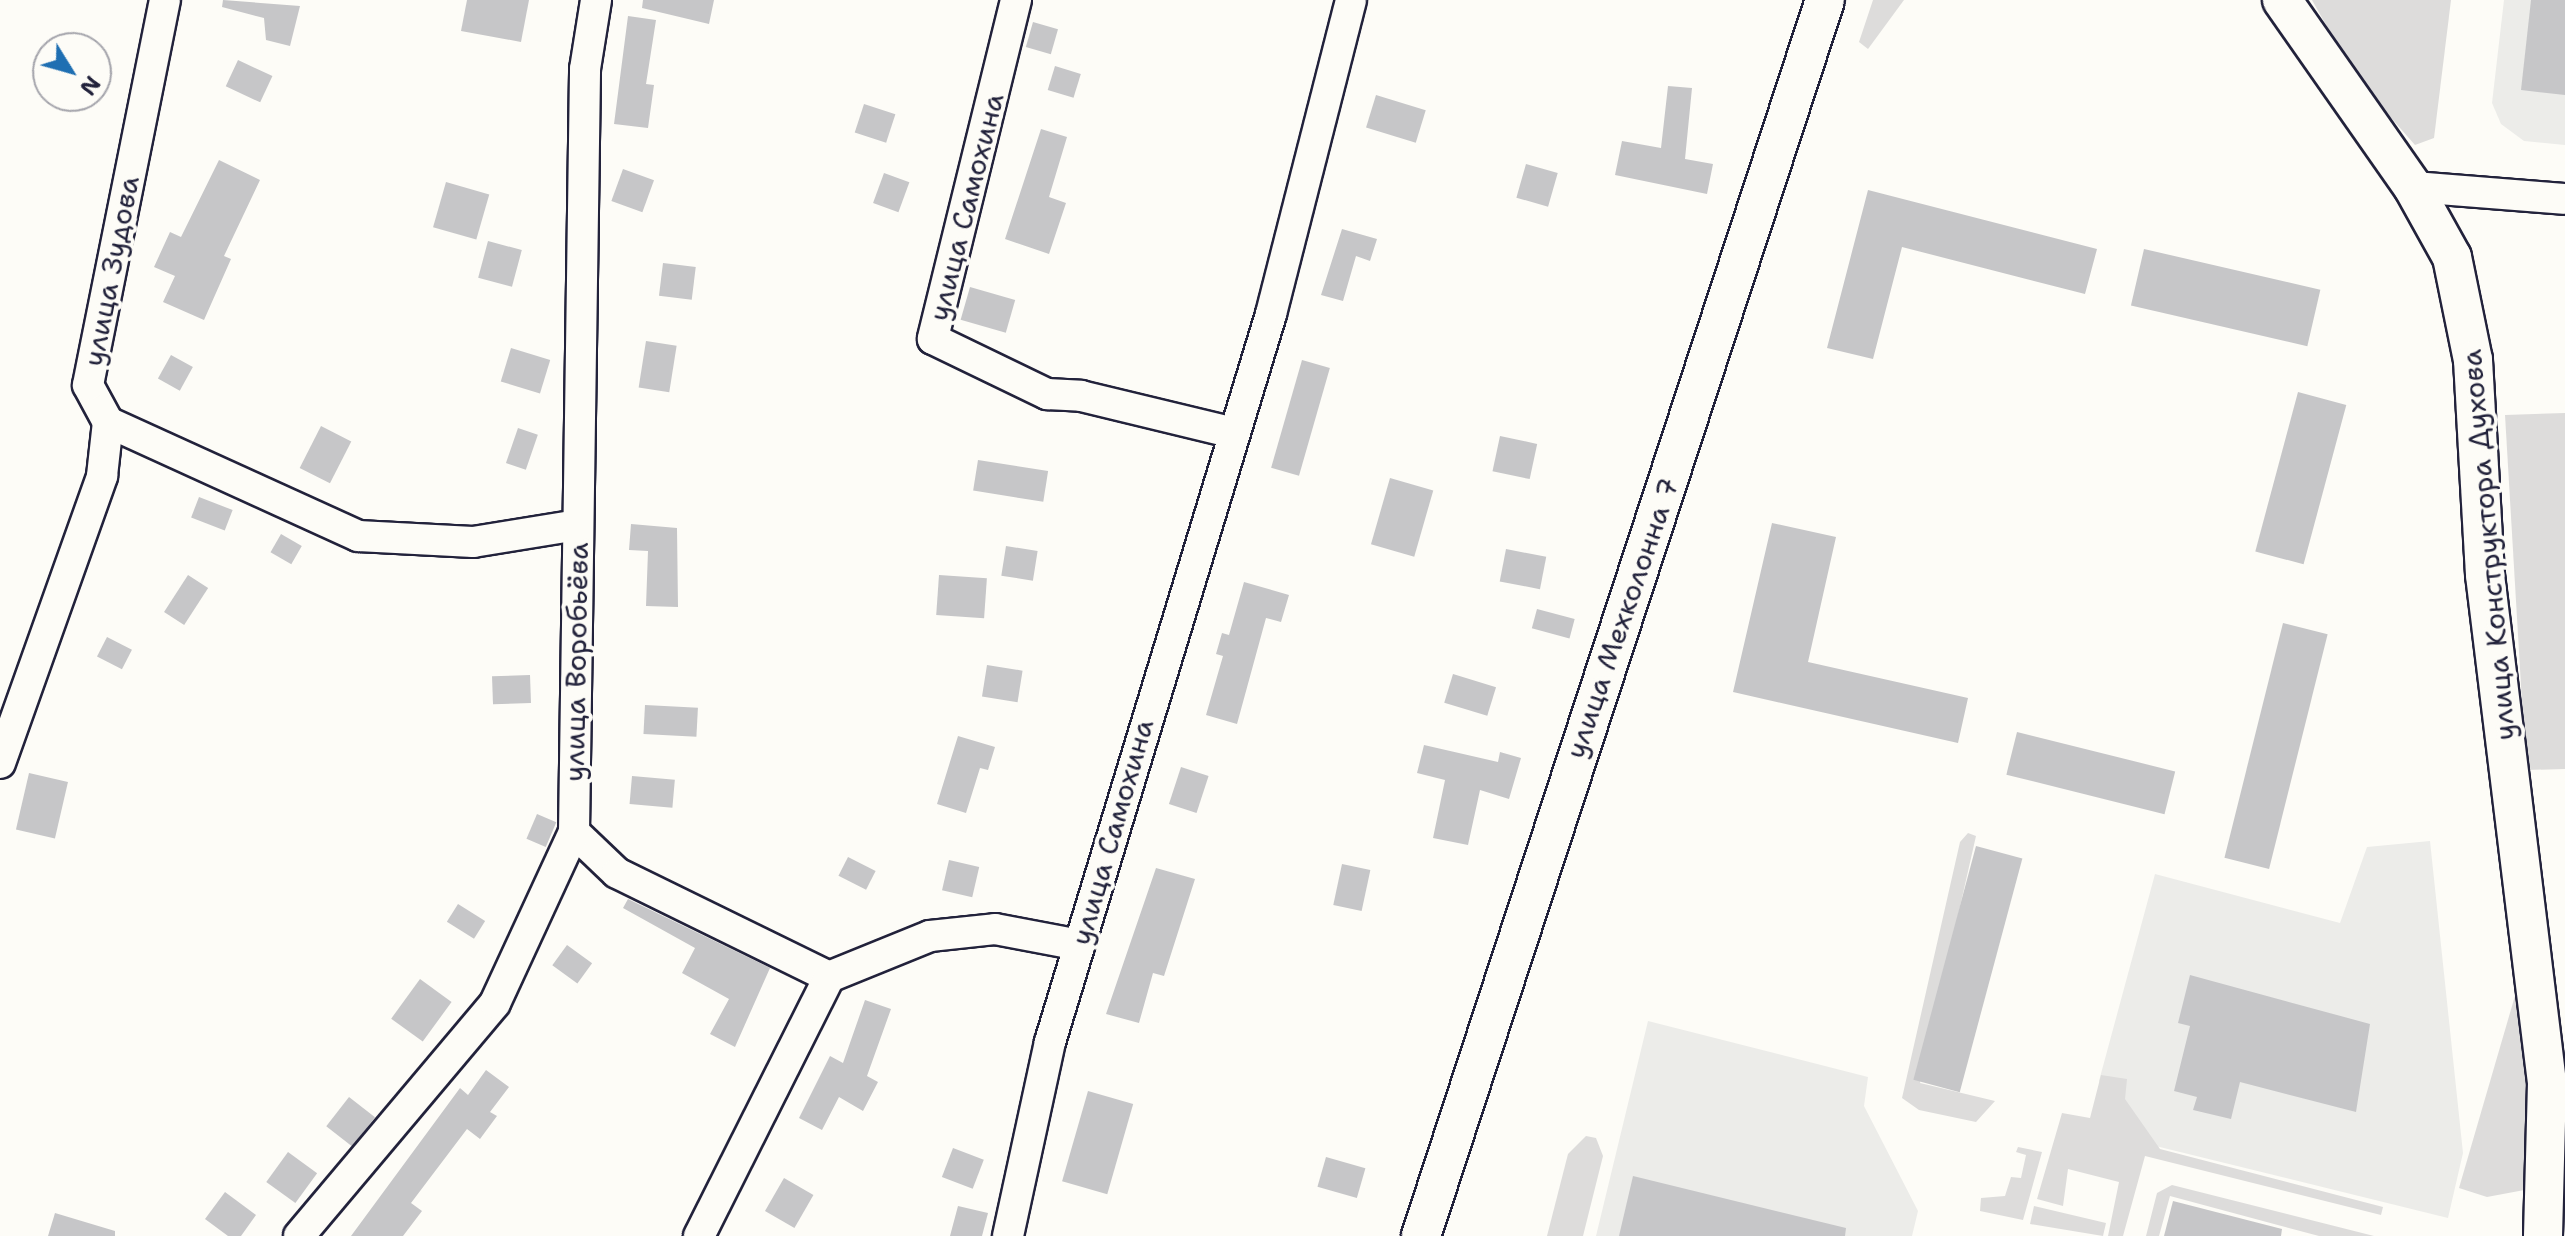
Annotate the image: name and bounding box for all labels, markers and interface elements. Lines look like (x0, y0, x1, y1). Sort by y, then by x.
north arrow (32, 32, 112, 112)
text: N (73, 70, 107, 101)
street label: улица Самохина (921, 90, 1011, 324)
street label: улица Зудова (76, 173, 146, 369)
street label: улица Конструктора Духова (2454, 348, 2522, 742)
street label: улица Мехколонна 7 (1558, 473, 1686, 763)
street label: улица Воробьёва (557, 542, 595, 782)
street label: улица Самохина (1064, 715, 1160, 949)

